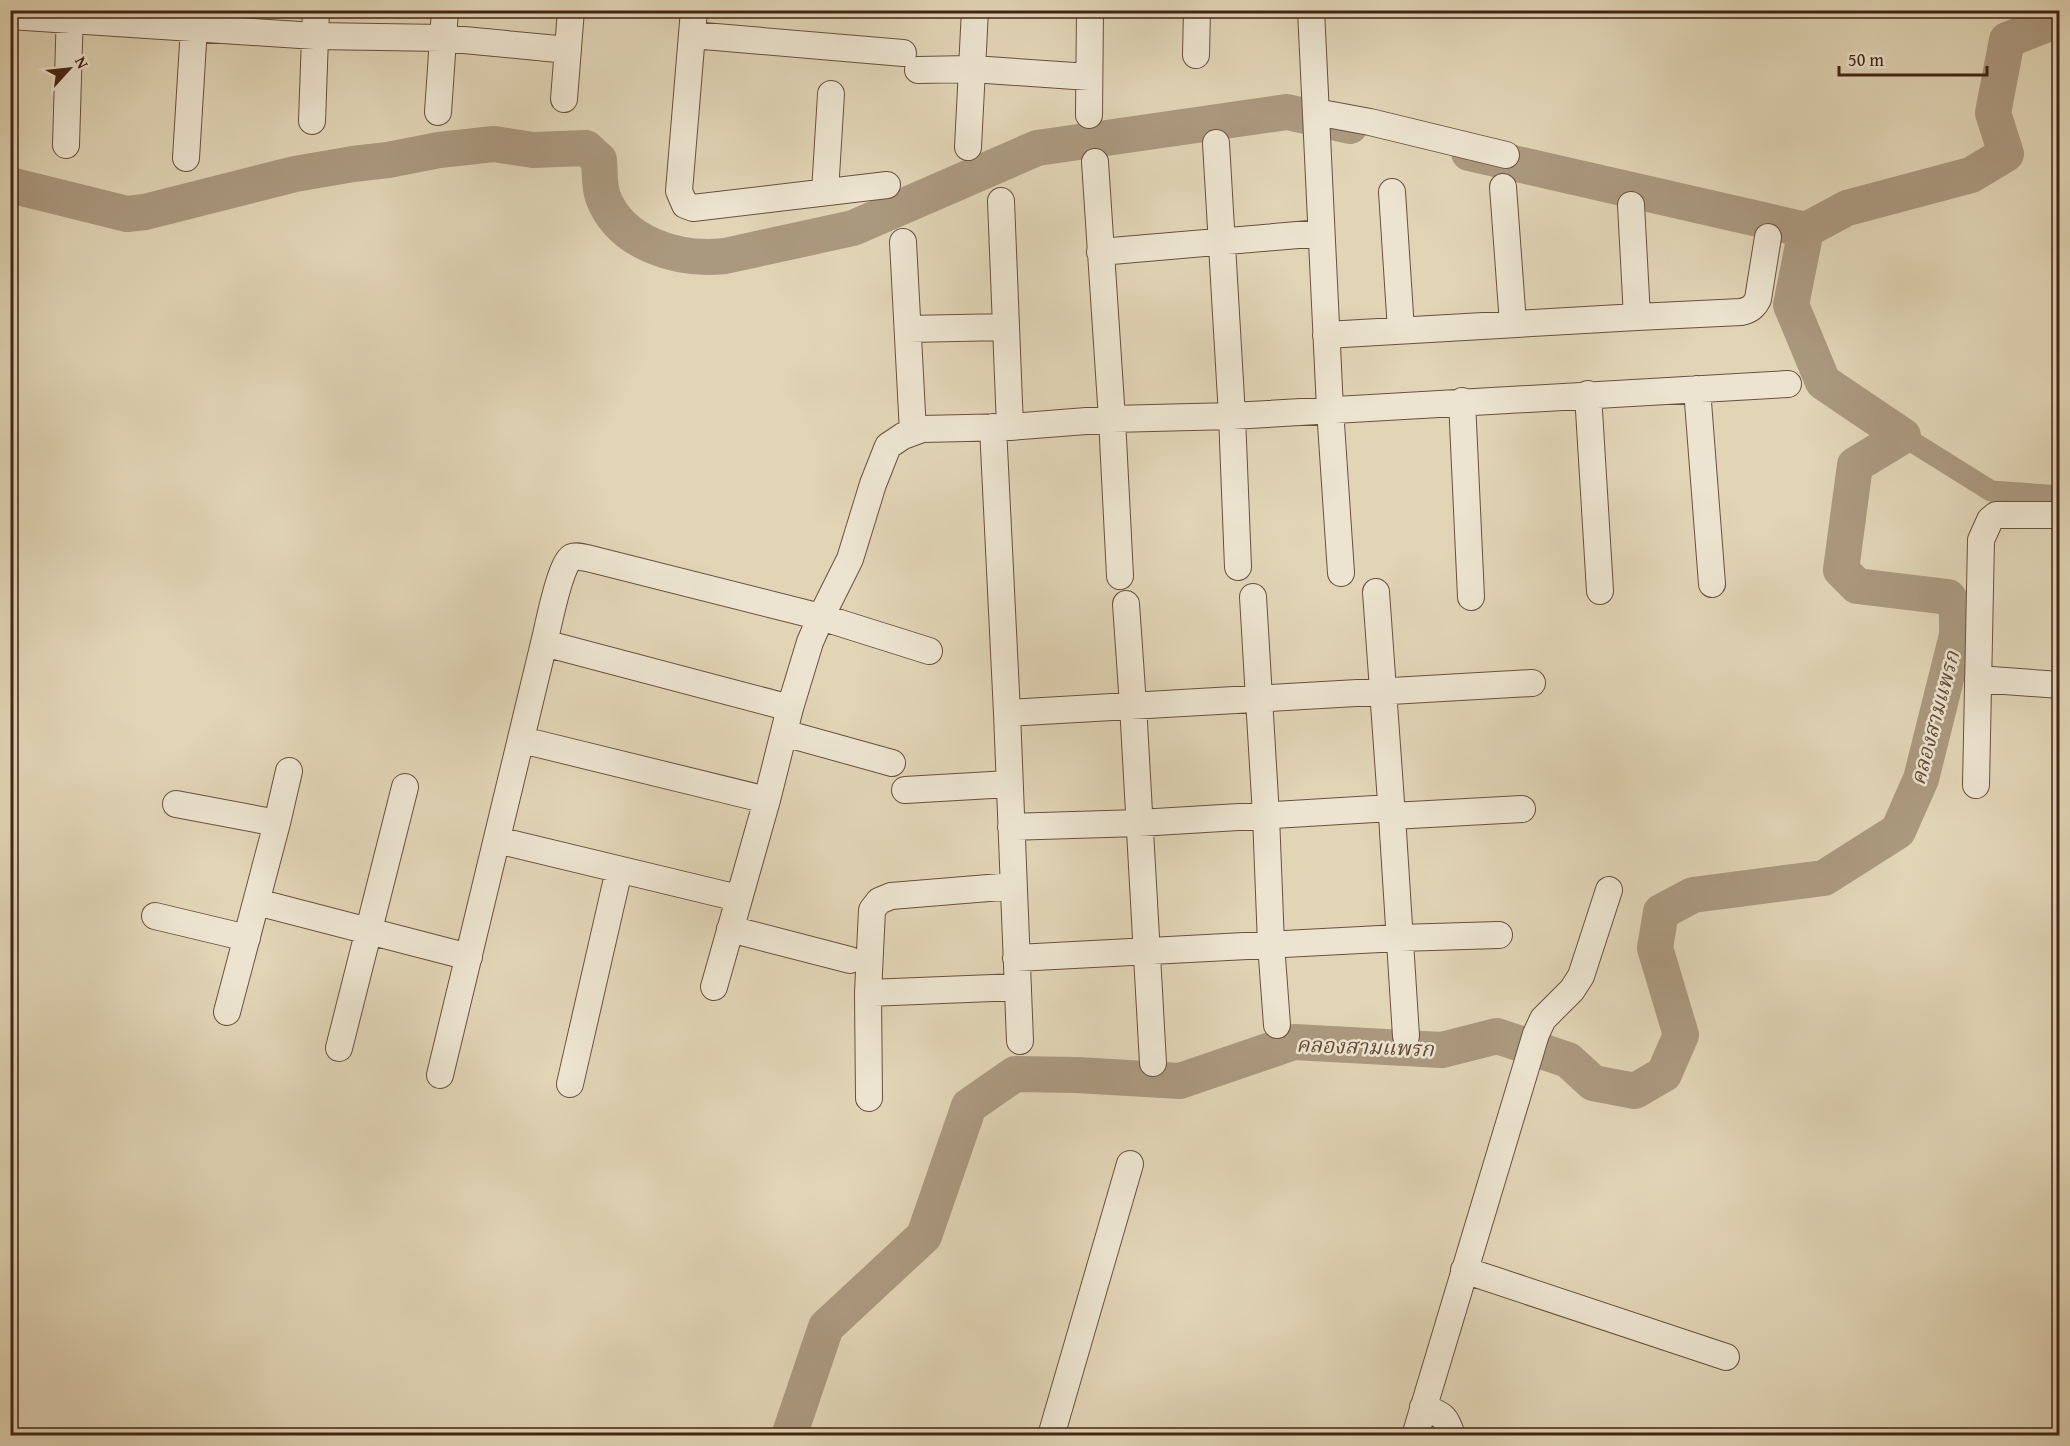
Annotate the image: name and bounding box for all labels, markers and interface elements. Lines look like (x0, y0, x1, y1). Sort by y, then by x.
north arrow (39, 39, 99, 99)
scale bar (1839, 39, 1988, 77)
text: 50 m (1848, 46, 1884, 73)
text: N (69, 52, 96, 73)
water label: คลองสามแพรก (1902, 646, 1968, 788)
water label: คลองสามแพรก (1296, 1029, 1436, 1064)

